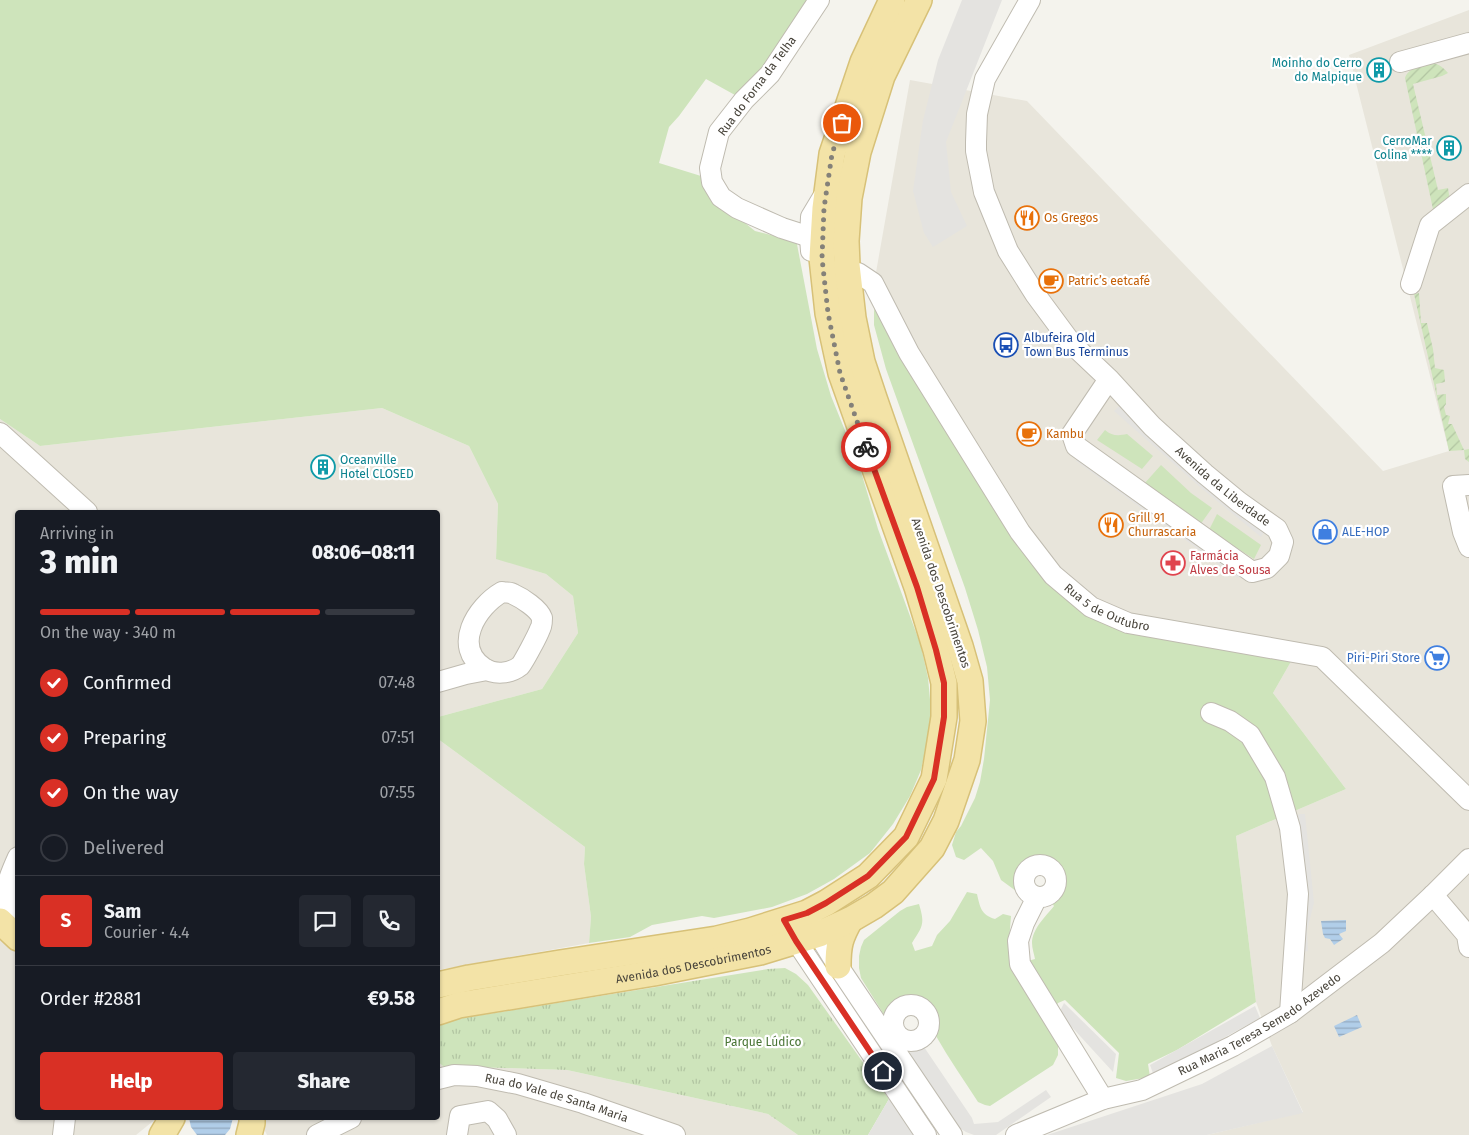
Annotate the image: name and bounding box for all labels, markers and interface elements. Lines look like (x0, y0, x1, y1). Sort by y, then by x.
street label: Rua do Forna da Telha (715, 33, 799, 139)
place label: Moinho do Cerro do Malpique (1272, 56, 1362, 84)
building icon: Moinho do Cerro do Malpique (1366, 57, 1392, 83)
pin (821, 102, 863, 144)
icon: bag (828, 109, 856, 137)
place label: CerroMar Colina **** (1374, 134, 1433, 162)
building icon: CerroMar Colina **** (1436, 135, 1462, 161)
restaurant icon: Os Gregos (1014, 205, 1040, 231)
place label: Os Gregos (1044, 211, 1099, 225)
cafe icon: Patric’s eetcafé (1038, 268, 1064, 294)
place label: Patric’s eetcafé (1068, 274, 1150, 288)
place label: Albufeira Old Town Bus Terminus (1024, 331, 1129, 359)
bus stop icon: Albufeira Old Town Bus Terminus (993, 332, 1019, 358)
cafe icon: Kambu (1016, 421, 1042, 447)
courier (841, 422, 891, 472)
place label: Kambu (1046, 427, 1084, 441)
icon: bike (852, 433, 880, 461)
street label: Avenida da Liberdade (1172, 444, 1273, 529)
place label: Oceanville Hotel CLOSED (340, 453, 414, 481)
building icon: Oceanville Hotel CLOSED (310, 454, 336, 480)
place label: Grill 91 Churrascaria (1128, 511, 1196, 539)
restaurant icon: Grill 91 Churrascaria (1098, 512, 1124, 538)
street label: Avenida dos Descobrimentos (909, 516, 973, 670)
shop icon: ALE-HOP (1312, 519, 1338, 545)
text: Arriving in (40, 524, 114, 543)
place label: ALE-HOP (1342, 525, 1389, 539)
text: 08:06–08:11 (312, 541, 415, 564)
text: 3 min (40, 543, 118, 581)
place label: Farmácia Alves de Sousa (1190, 549, 1271, 577)
pharmacy icon: Farmácia Alves de Sousa (1160, 550, 1186, 576)
street label: Rua 5 de Outubro (1061, 581, 1151, 634)
text: On the way · 340 m (40, 623, 176, 642)
supermarket icon: Piri-Piri Store (1424, 645, 1450, 671)
place label: Piri-Piri Store (1347, 651, 1420, 665)
icon: check (40, 669, 68, 697)
text: Confirmed (83, 671, 172, 694)
text: 07:48 (378, 673, 415, 692)
icon: check (40, 724, 68, 752)
text: Preparing (83, 726, 166, 749)
text: 07:51 (381, 728, 415, 747)
icon: check (40, 779, 68, 807)
text: On the way (83, 781, 179, 804)
text: 07:55 (379, 783, 415, 802)
text: Delivered (83, 836, 165, 859)
button: chat (299, 895, 351, 947)
button: phone (363, 895, 415, 947)
text: Sam (104, 900, 141, 923)
text: S (61, 909, 71, 932)
text: Courier · 4.4 (104, 923, 190, 942)
street label: Avenida dos Descobrimentos (615, 942, 773, 986)
street label: Rua Maria Teresa Semedo Azevedo (1176, 970, 1344, 1079)
text: Order #2881 (40, 987, 142, 1010)
text: €9.58 (367, 987, 415, 1010)
park label: Parque Lúdico (725, 1035, 801, 1049)
pin (862, 1050, 904, 1092)
button: Help (40, 1052, 223, 1110)
button: Share (233, 1052, 415, 1110)
icon: home (869, 1057, 897, 1085)
street label: Rua do Vale de Santa Maria (484, 1071, 630, 1125)

